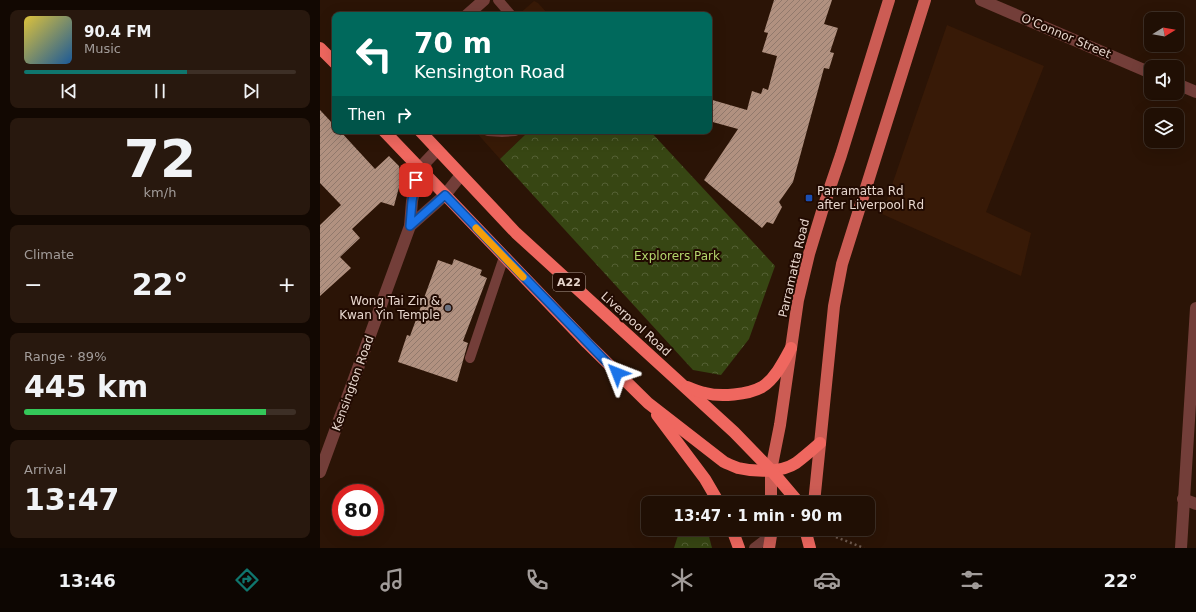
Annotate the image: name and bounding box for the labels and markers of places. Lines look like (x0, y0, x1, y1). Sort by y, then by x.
pin (399, 163, 433, 197)
place label: Parramatta Rd after Liverpool Rd (817, 184, 924, 212)
marker: Parramatta Rd after Liverpool Rd (804, 193, 814, 203)
place label: Wong Tai Zin & Kwan Yin Temple (339, 294, 440, 322)
marker: Wong Tai Zin & Kwan Yin Temple (443, 303, 453, 313)

